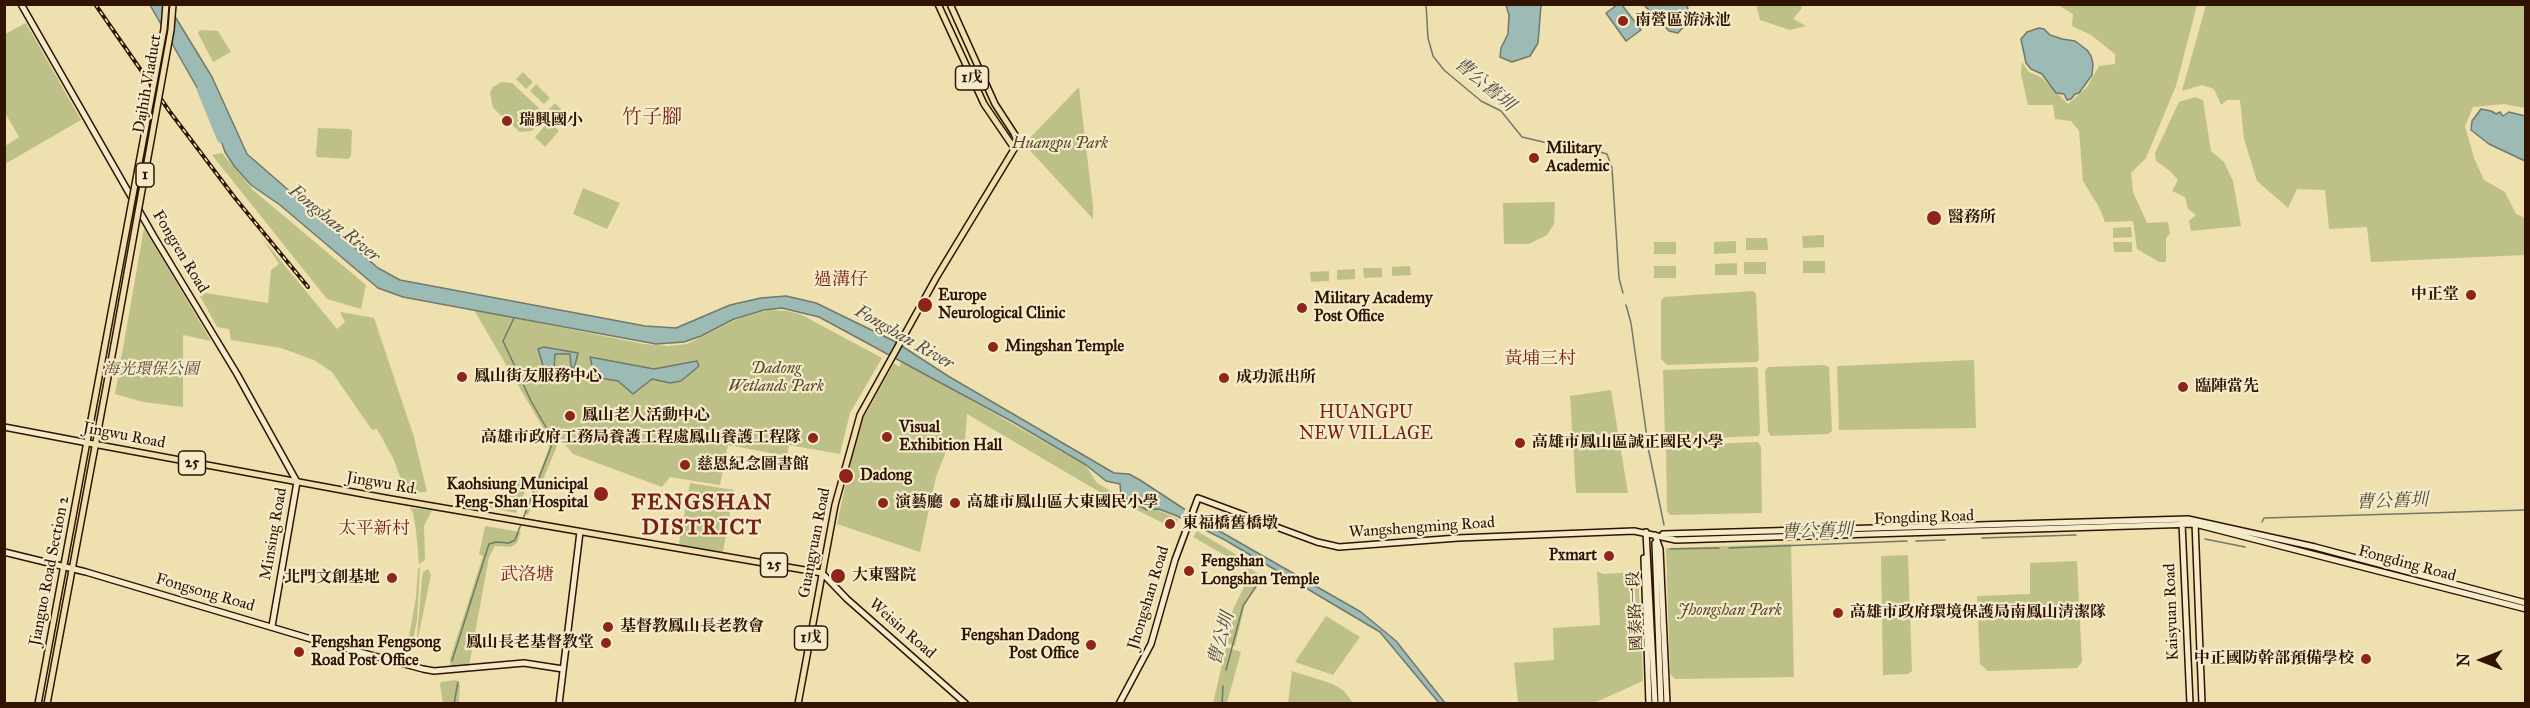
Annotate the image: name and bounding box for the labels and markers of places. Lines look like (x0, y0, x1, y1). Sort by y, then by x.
place label: 南營區游泳池 (1635, 11, 1731, 31)
marker: 南營區游泳池 (1616, 14, 1630, 28)
place label: 瑞興國小 (519, 111, 583, 131)
marker: 瑞興國小 (500, 114, 514, 128)
place label: Military Academic (1546, 139, 1609, 177)
marker: Military Academic (1527, 151, 1541, 165)
place label: 醫務所 (1948, 208, 1996, 228)
marker: 醫務所 (1925, 209, 1943, 227)
place label: 中正堂 (2411, 285, 2459, 305)
place label: Europe Neurological Clinic (938, 286, 1065, 324)
marker: 中正堂 (2464, 288, 2478, 302)
place label: Military Academy Post Office (1314, 289, 1432, 327)
marker: Europe Neurological Clinic (916, 296, 934, 314)
marker: Military Academy Post Office (1295, 301, 1309, 315)
place label: Mingshan Temple (1005, 337, 1124, 357)
marker: Mingshan Temple (986, 340, 1000, 354)
place label: 鳳山街友服務中心 (474, 367, 602, 387)
place label: 成功派出所 (1236, 368, 1316, 388)
marker: 鳳山街友服務中心 (455, 370, 469, 384)
marker: 成功派出所 (1217, 371, 1231, 385)
place label: 臨陣當先 (2195, 377, 2259, 397)
marker: 臨陣當先 (2176, 380, 2190, 394)
place label: 鳳山老人活動中心 (582, 406, 710, 426)
marker: 鳳山老人活動中心 (563, 409, 577, 423)
place label: Visual Exhibition Hall (899, 418, 1002, 456)
place label: 高雄市政府工務局養護工程處鳳山養護工程隊 (481, 428, 801, 448)
marker: Visual Exhibition Hall (880, 430, 894, 444)
marker: 高雄市政府工務局養護工程處鳳山養護工程隊 (806, 431, 820, 445)
place label: 高雄市鳳山區誠正國民小學 (1532, 433, 1724, 453)
marker: 高雄市鳳山區誠正國民小學 (1513, 436, 1527, 450)
place label: 慈恩紀念圖書館 (697, 455, 809, 475)
marker: 慈恩紀念圖書館 (678, 458, 692, 472)
place label: Dadong (860, 466, 912, 486)
marker: Dadong (837, 467, 855, 485)
place label: Kaohsiung Municipal Feng-Shan Hospital (447, 475, 588, 513)
marker: Kaohsiung Municipal Feng-Shan Hospital (592, 485, 610, 503)
place label: 演藝廳 (895, 493, 943, 513)
place label: 高雄市鳳山區大東國民小學 (967, 493, 1159, 513)
marker: 演藝廳 (876, 496, 890, 510)
marker: 高雄市鳳山區大東國民小學 (948, 496, 962, 510)
place label: 東福橋舊橋墩 (1182, 514, 1278, 534)
marker: 東福橋舊橋墩 (1163, 517, 1177, 531)
place label: Pxmart (1549, 546, 1597, 566)
marker: Pxmart (1602, 549, 1616, 563)
place label: Fengshan Longshan Temple (1201, 552, 1319, 590)
marker: Fengshan Longshan Temple (1182, 564, 1196, 578)
place label: 大東醫院 (852, 566, 916, 586)
marker: 大東醫院 (829, 567, 847, 585)
place label: 北門文創基地 (284, 568, 380, 588)
marker: 北門文創基地 (385, 571, 399, 585)
place label: 高雄市政府環境保護局南鳳山清潔隊 (1850, 603, 2106, 623)
marker: 高雄市政府環境保護局南鳳山清潔隊 (1831, 606, 1845, 620)
place label: 基督教鳳山長老教會 (620, 617, 764, 637)
marker: 基督教鳳山長老教會 (601, 620, 615, 634)
place label: Fengshan Dadong Post Office (961, 626, 1079, 664)
place label: Fengshan Fengsong Road Post Office (311, 633, 440, 671)
place label: 鳳山長老基督教堂 (466, 633, 594, 653)
marker: 鳳山長老基督教堂 (599, 636, 613, 650)
marker: Fengshan Dadong Post Office (1084, 638, 1098, 652)
marker: Fengshan Fengsong Road Post Office (292, 645, 306, 659)
place label: 中正國防幹部預備學校 (2194, 649, 2354, 669)
marker: 中正國防幹部預備學校 (2359, 652, 2373, 666)

